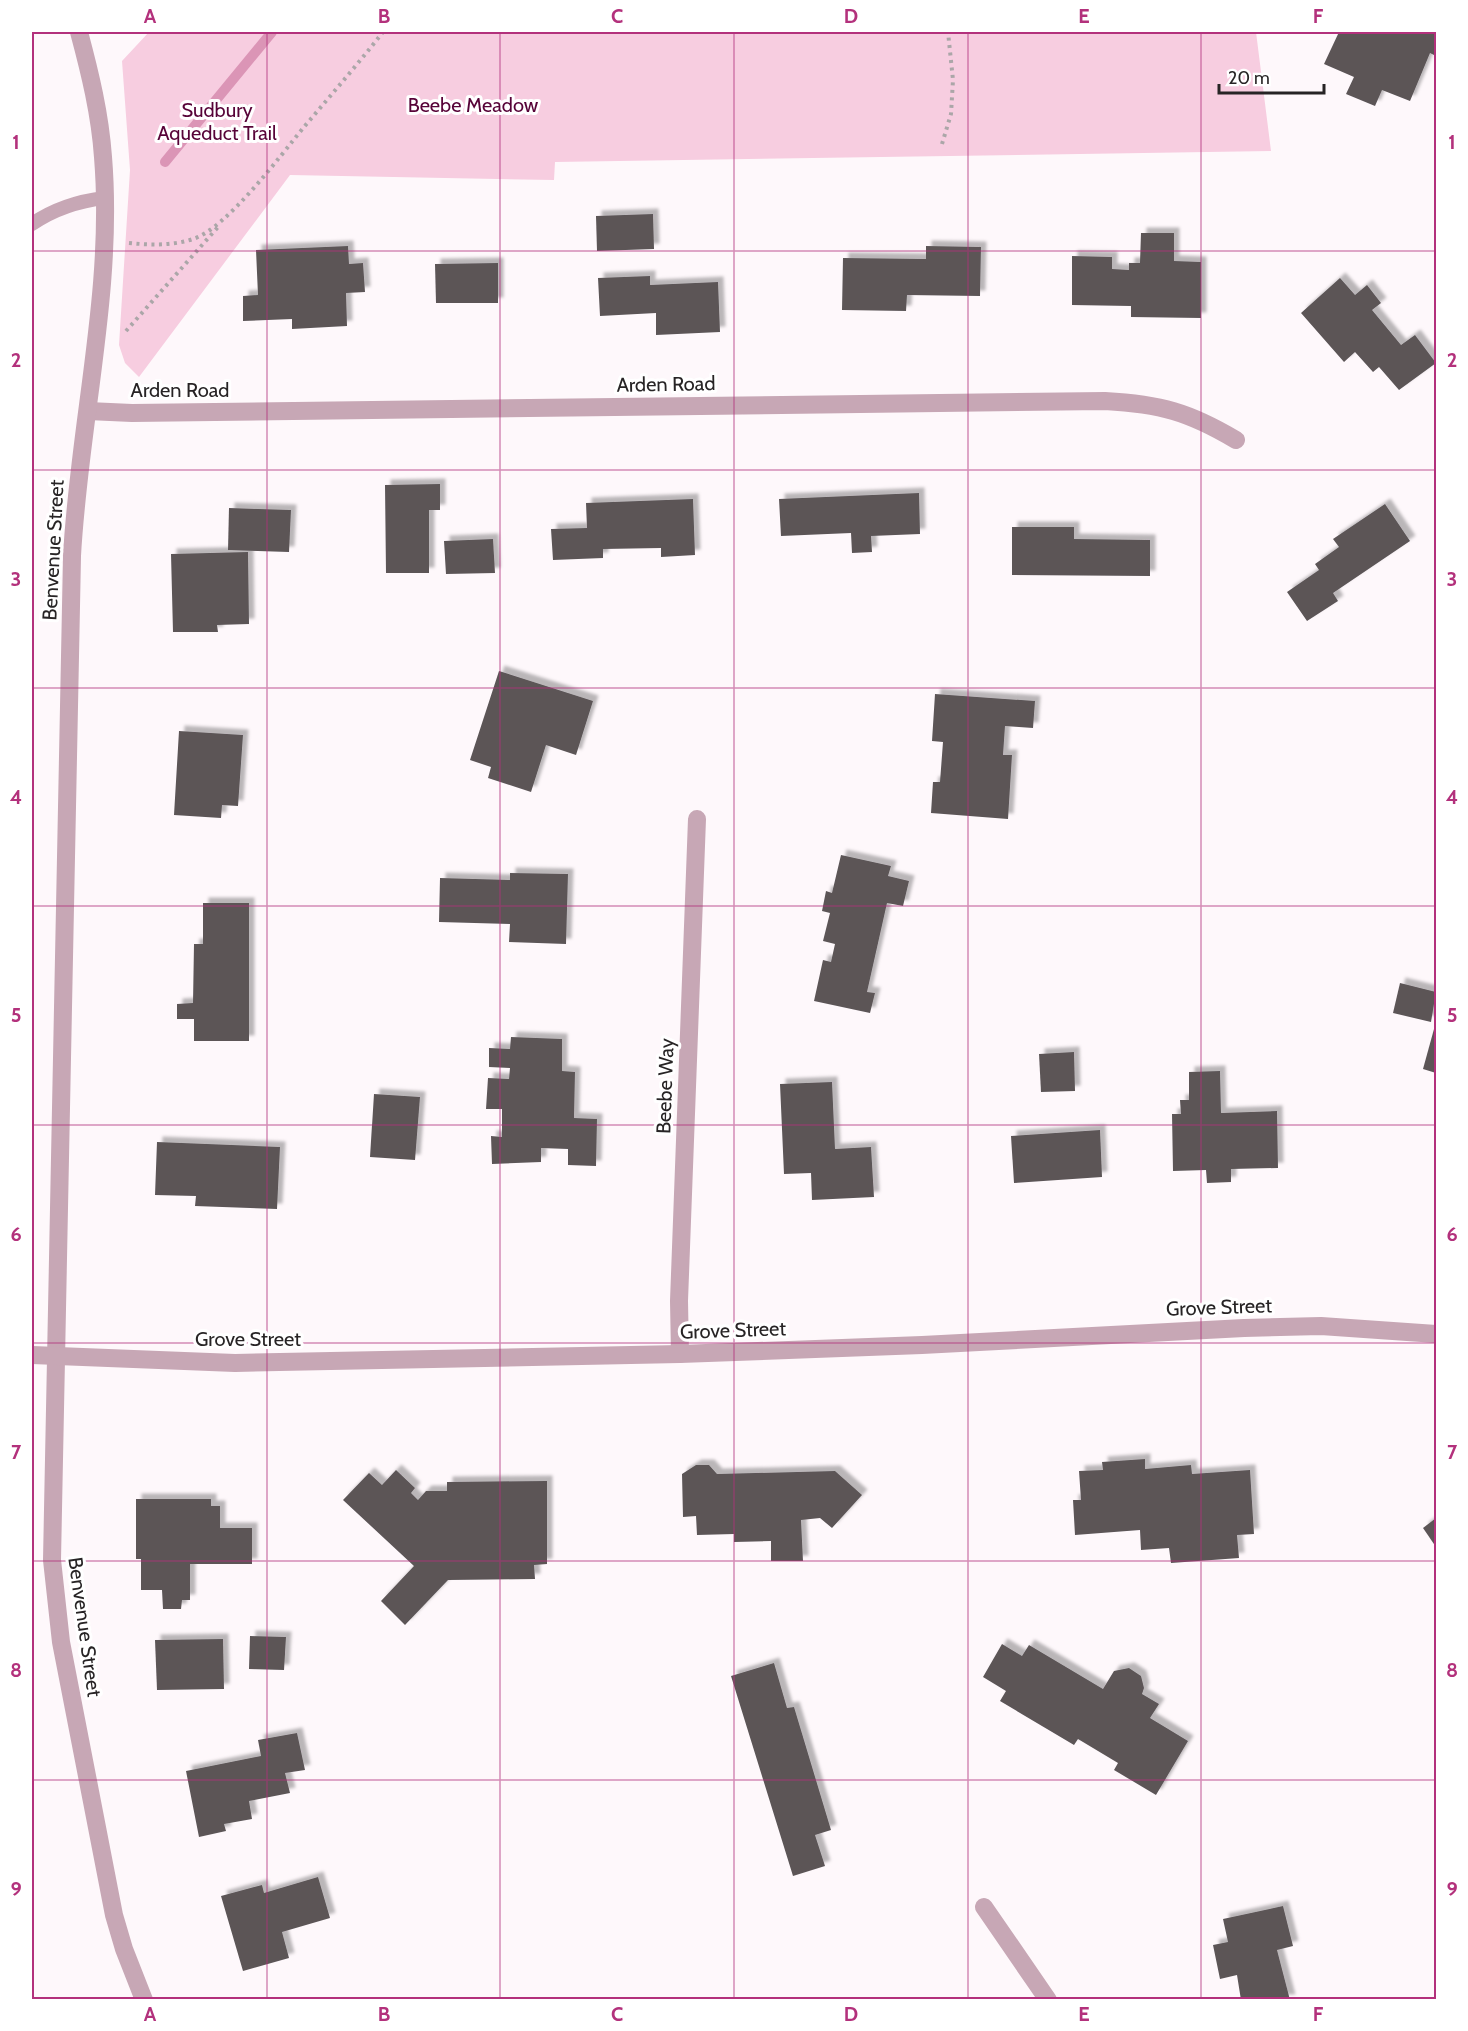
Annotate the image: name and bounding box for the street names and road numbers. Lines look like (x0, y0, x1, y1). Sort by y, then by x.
street label: Arden Road (616, 371, 716, 397)
street label: Arden Road (131, 378, 229, 402)
street label: Benvenue Street (37, 479, 69, 621)
street label: Beebe Way (651, 1038, 679, 1134)
street label: Grove Street (1166, 1293, 1273, 1321)
street label: Grove Street (680, 1316, 787, 1344)
street label: Grove Street (195, 1327, 301, 1351)
street label: Benvenue Street (63, 1556, 107, 1699)

